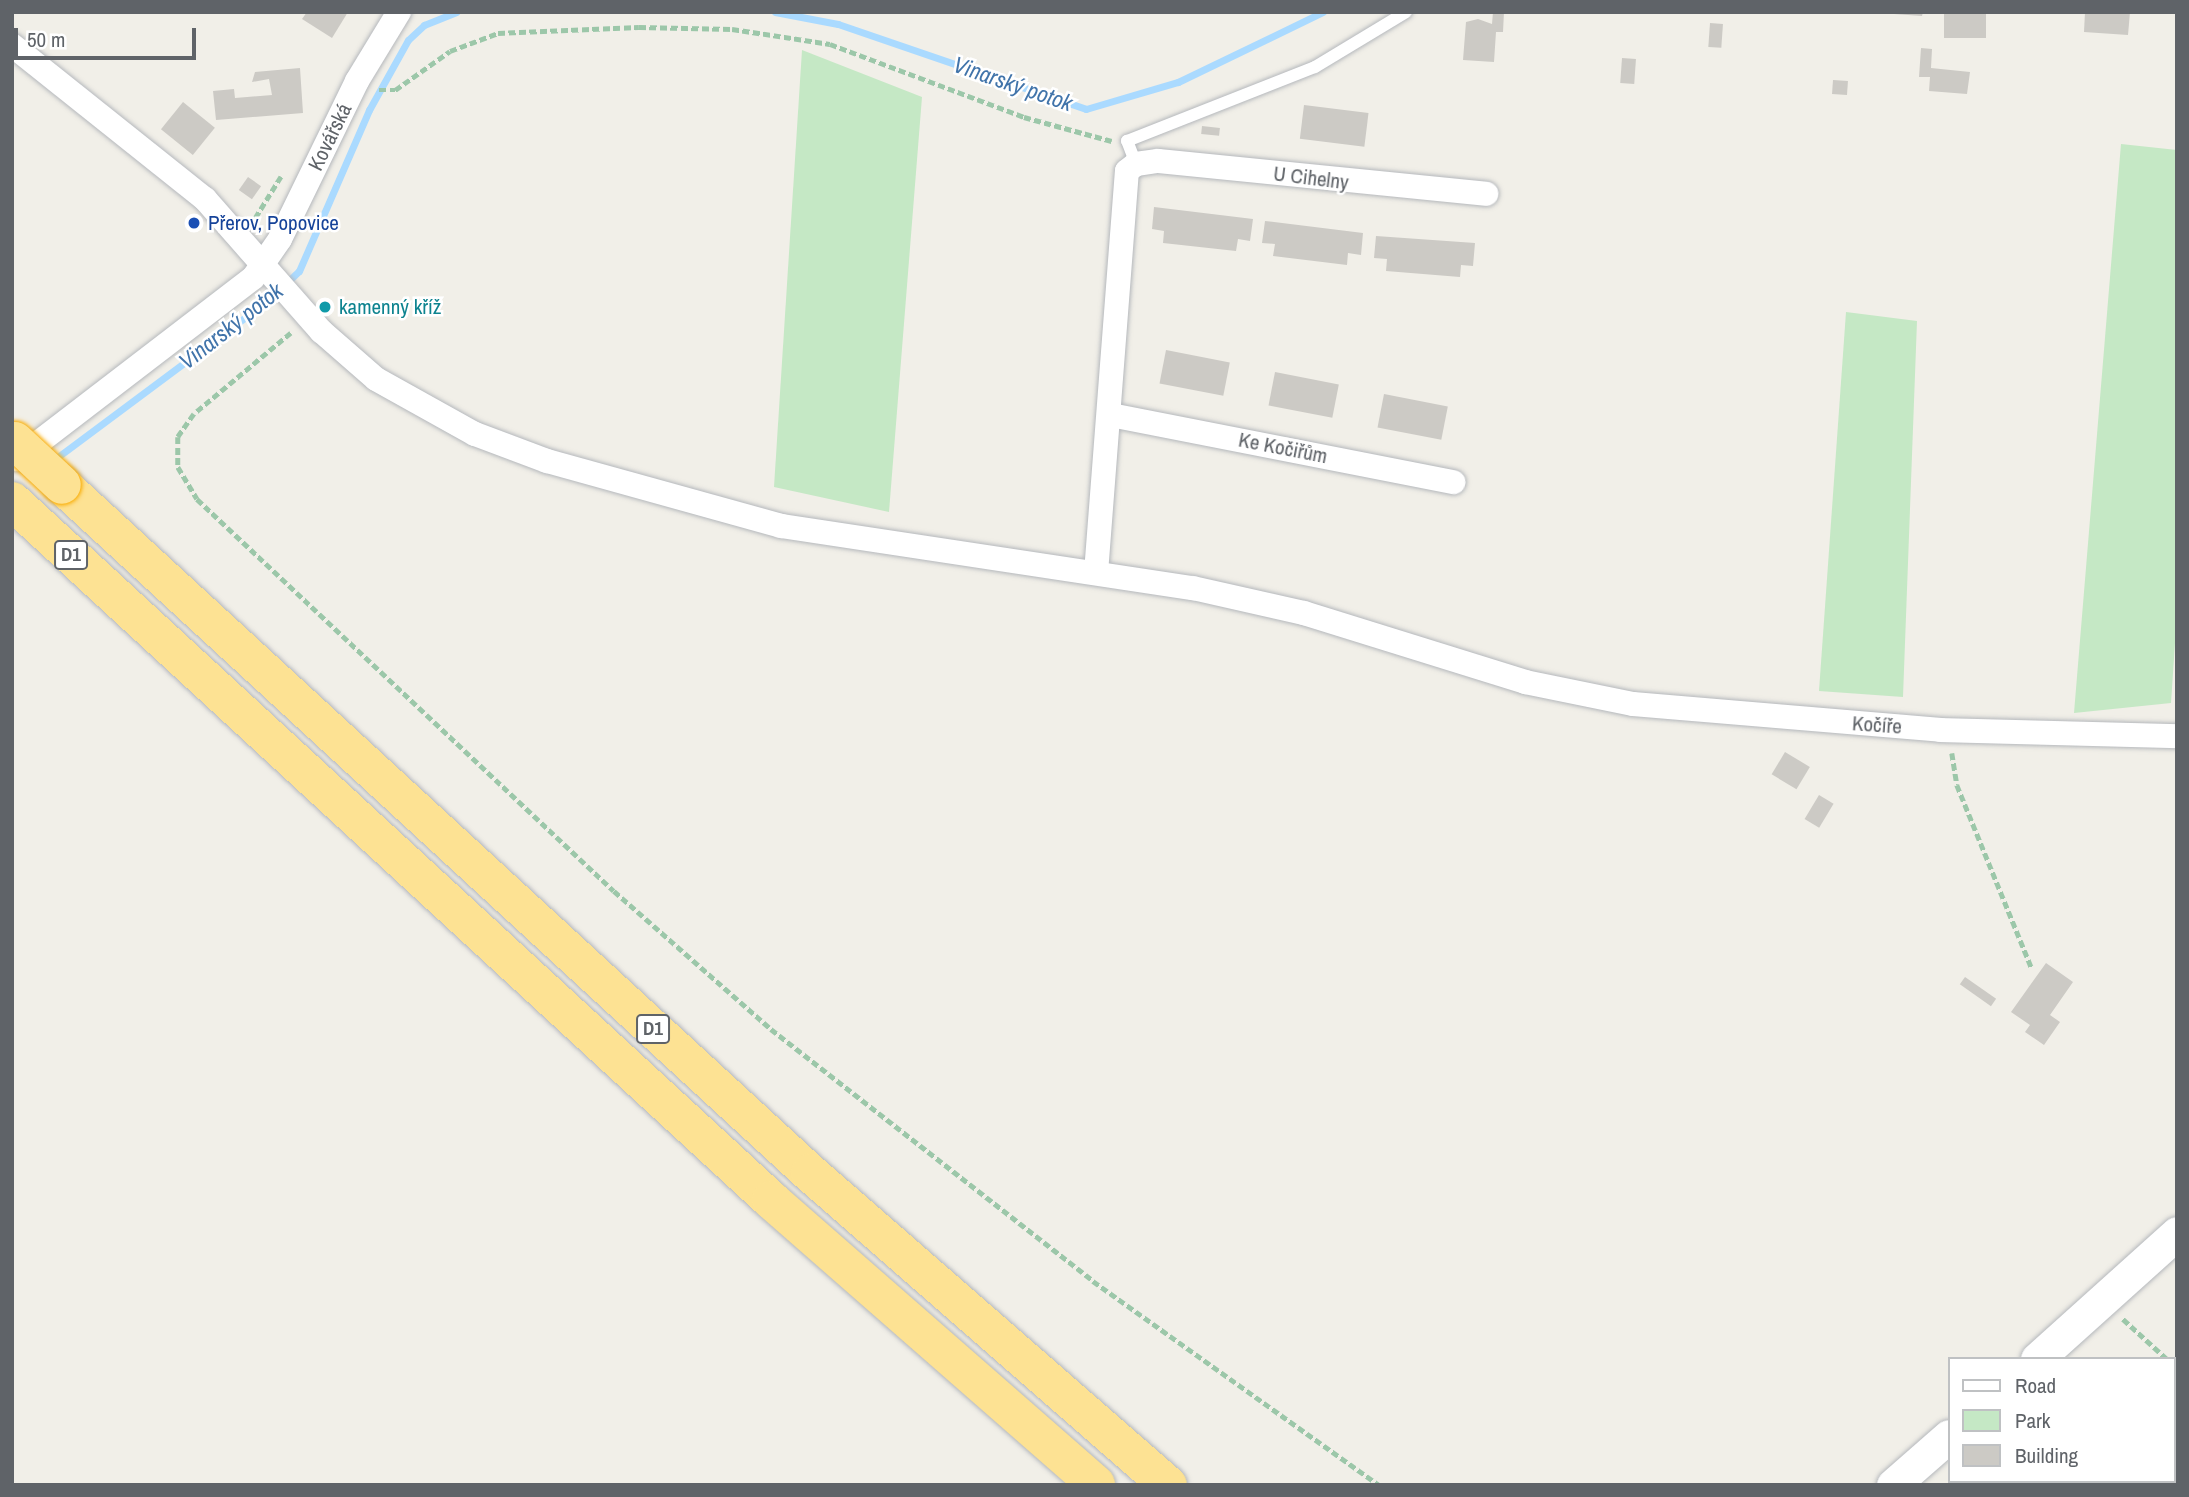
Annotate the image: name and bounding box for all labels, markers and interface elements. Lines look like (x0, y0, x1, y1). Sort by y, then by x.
scale bar (18, 14, 200, 58)
text: 50 m (27, 25, 65, 54)
water label: Vinarský potok (950, 51, 1076, 117)
street label: Kovářská (303, 99, 357, 175)
street label: U Cihelny (1272, 161, 1350, 195)
place label: Přerov, Popovice (208, 210, 339, 236)
marker: Přerov, Popovice (186, 215, 202, 231)
water label: Vinarský potok (174, 277, 288, 375)
place label: kamenný kříž (339, 294, 441, 320)
marker: kamenný kříž (317, 299, 333, 315)
street label: Ke Kočiřům (1236, 427, 1330, 469)
road number: D1 (54, 540, 88, 570)
street label: Kočíře (1851, 711, 1903, 739)
road number: D1 (636, 1014, 670, 1044)
legend (1948, 1357, 2175, 1483)
text: Road (2015, 1371, 2056, 1400)
text: Park (2015, 1406, 2050, 1435)
text: Building (2015, 1441, 2078, 1470)

